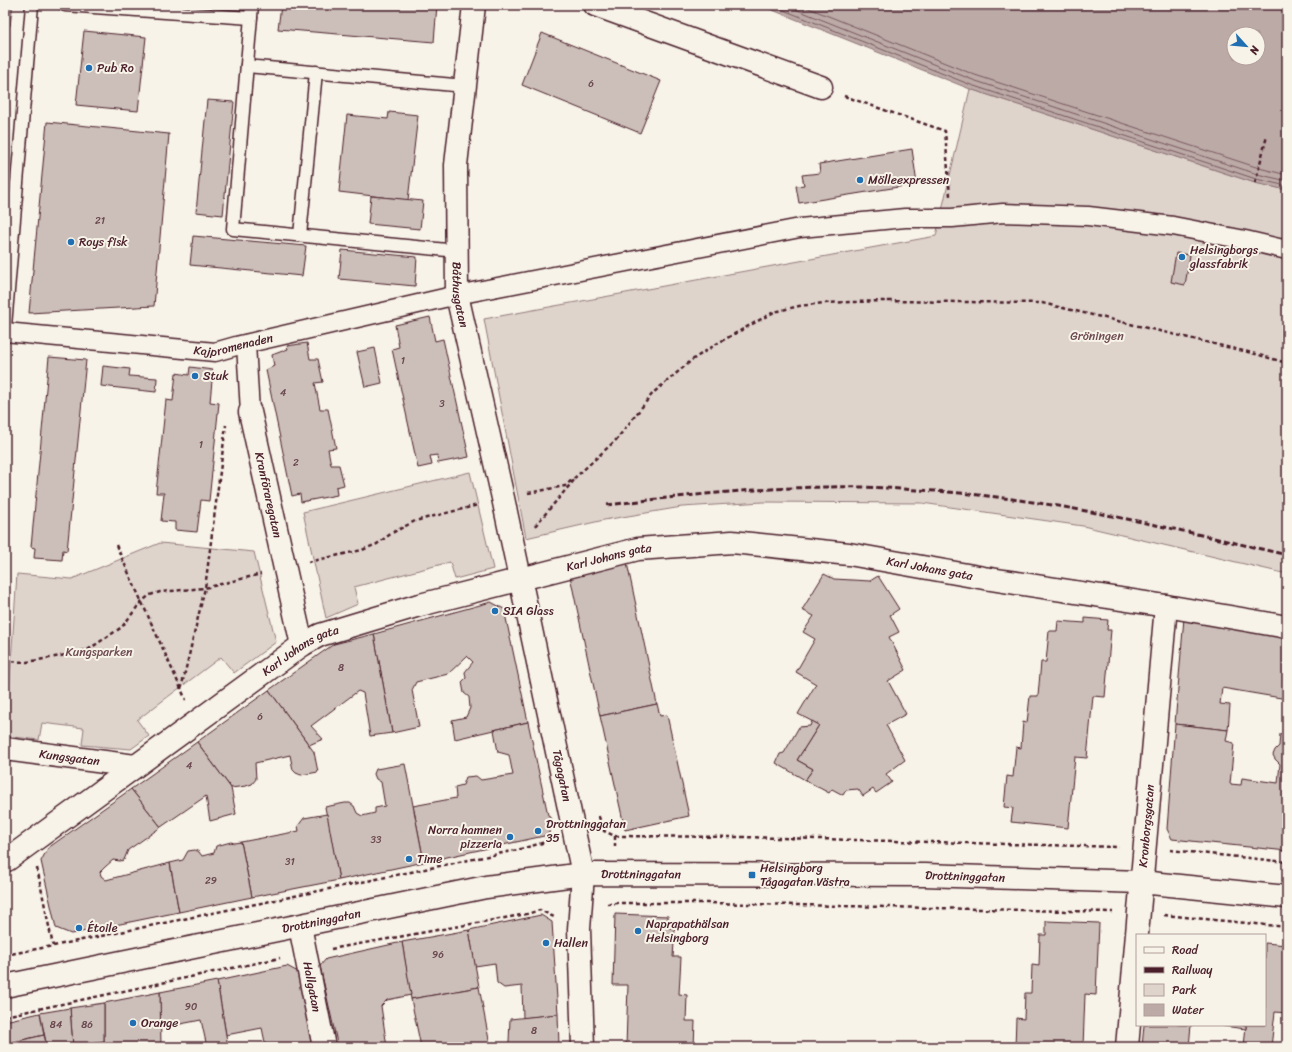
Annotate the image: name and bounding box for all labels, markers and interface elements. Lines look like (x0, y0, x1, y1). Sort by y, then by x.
north arrow (1226, 26, 1266, 66)
text: N (1244, 42, 1265, 58)
place label: Pub Ro (97, 57, 134, 79)
marker: Pub Ro (84, 63, 94, 73)
house number: 6 (588, 75, 594, 93)
place label: Mölleexpressen (868, 169, 950, 191)
marker: Mölleexpressen (855, 175, 865, 185)
house number: 21 (95, 212, 105, 230)
place label: Roys fisk (79, 231, 128, 253)
marker: Roys fisk (66, 237, 76, 247)
place label: Helsingborgs glassfabrik (1189, 239, 1259, 275)
marker: Helsingborgs glassfabrik (1177, 252, 1187, 262)
street label: Båthusgatan (446, 262, 475, 330)
park label: Gröningen (1070, 325, 1124, 347)
street label: Kajpromenaden (193, 327, 276, 363)
house number: 1 (401, 352, 405, 370)
place label: Stuk (203, 365, 229, 387)
marker: Stuk (190, 371, 200, 381)
house number: 4 (280, 384, 286, 402)
house number: 3 (439, 395, 445, 413)
house number: 1 (199, 436, 203, 454)
street label: Kranföraregatan (248, 450, 289, 541)
house number: 2 (293, 454, 299, 472)
street label: Karl Johans gata (564, 537, 653, 578)
street label: Karl Johans gata (885, 550, 976, 587)
place label: SIA Glass (503, 600, 554, 622)
marker: SIA Glass (490, 606, 500, 616)
street label: Karl Johans gata (257, 619, 342, 682)
park label: Kungsparken (65, 641, 133, 663)
house number: 8 (338, 659, 344, 677)
house number: 6 (257, 708, 263, 726)
street label: Kungsgatan (38, 743, 102, 772)
street label: Tågagatan (546, 747, 578, 804)
house number: 4 (186, 757, 192, 775)
street label: Kronborgsgatan (1132, 783, 1161, 868)
place label: Drottninggatan 35 (546, 813, 626, 849)
place label: Norra hamnen pizzeria (428, 819, 502, 855)
marker: Drottninggatan 35 (533, 826, 543, 836)
house number: 33 (371, 831, 382, 849)
marker: Norra hamnen pizzeria (505, 832, 515, 842)
place label: Time (417, 848, 442, 870)
house number: 31 (285, 853, 295, 871)
marker: Time (404, 854, 414, 864)
place label: Helsingborg Tågagatan Västra (760, 857, 850, 893)
street label: Drottninggatan (601, 863, 682, 885)
street label: Drottninggatan (925, 864, 1006, 889)
marker: Helsingborg Tågagatan Västra (747, 870, 757, 880)
house number: 29 (205, 872, 217, 890)
street label: Drottninggatan (280, 902, 363, 940)
place label: Naprapathälsan Helsingborg (646, 913, 730, 949)
place label: Étoile (87, 917, 118, 939)
marker: Étoile (74, 923, 84, 933)
marker: Naprapathälsan Helsingborg (633, 926, 643, 936)
place label: Hallen (554, 932, 589, 954)
legend (1136, 934, 1266, 1026)
marker: Hallen (541, 938, 551, 948)
text: Road (1172, 939, 1199, 961)
house number: 96 (432, 946, 444, 964)
text: Railway (1172, 959, 1213, 981)
street label: Hallgatan (296, 960, 328, 1015)
text: Park (1172, 979, 1197, 1001)
house number: 90 (185, 998, 197, 1016)
text: Water (1172, 999, 1205, 1021)
place label: Orange (141, 1012, 178, 1034)
house number: 84 (50, 1016, 62, 1034)
house number: 86 (81, 1016, 93, 1034)
marker: Orange (128, 1018, 138, 1028)
house number: 8 (531, 1022, 537, 1040)

